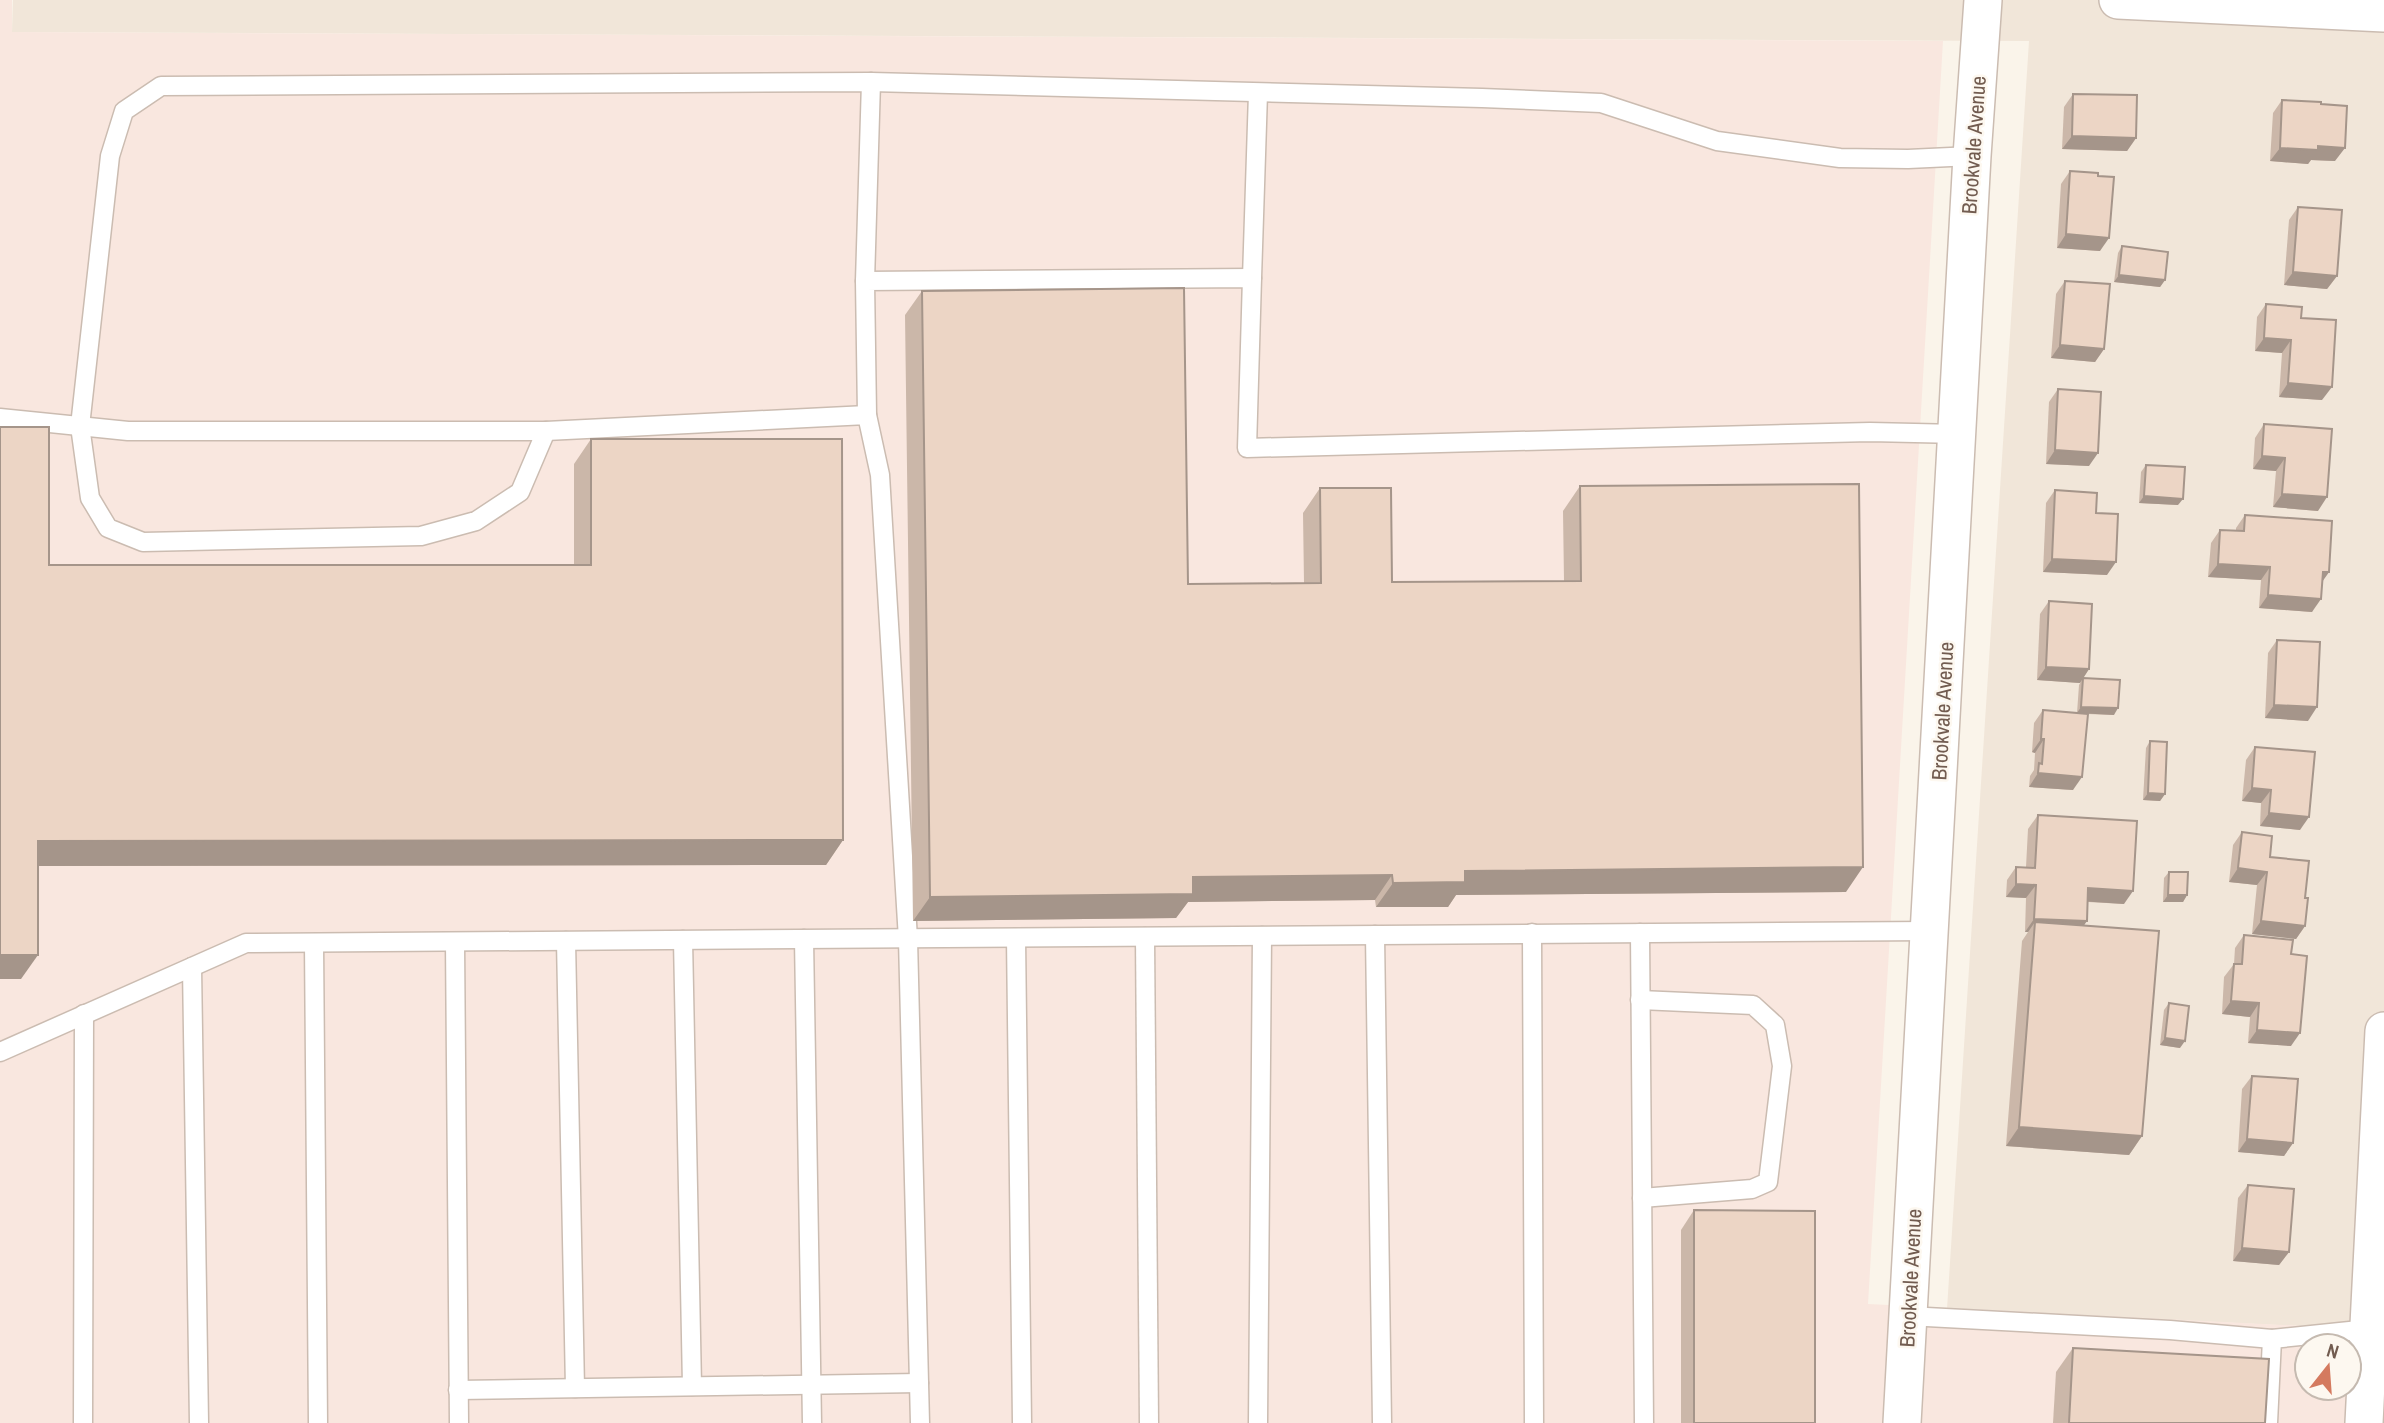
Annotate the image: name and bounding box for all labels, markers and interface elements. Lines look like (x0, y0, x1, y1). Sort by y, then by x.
street label: Brookvale Avenue (1954, 75, 1993, 215)
street label: Brookvale Avenue (1924, 641, 1961, 781)
street label: Brookvale Avenue (1892, 1208, 1929, 1348)
north arrow (2293, 1332, 2363, 1402)
text: N (2324, 1337, 2342, 1365)

